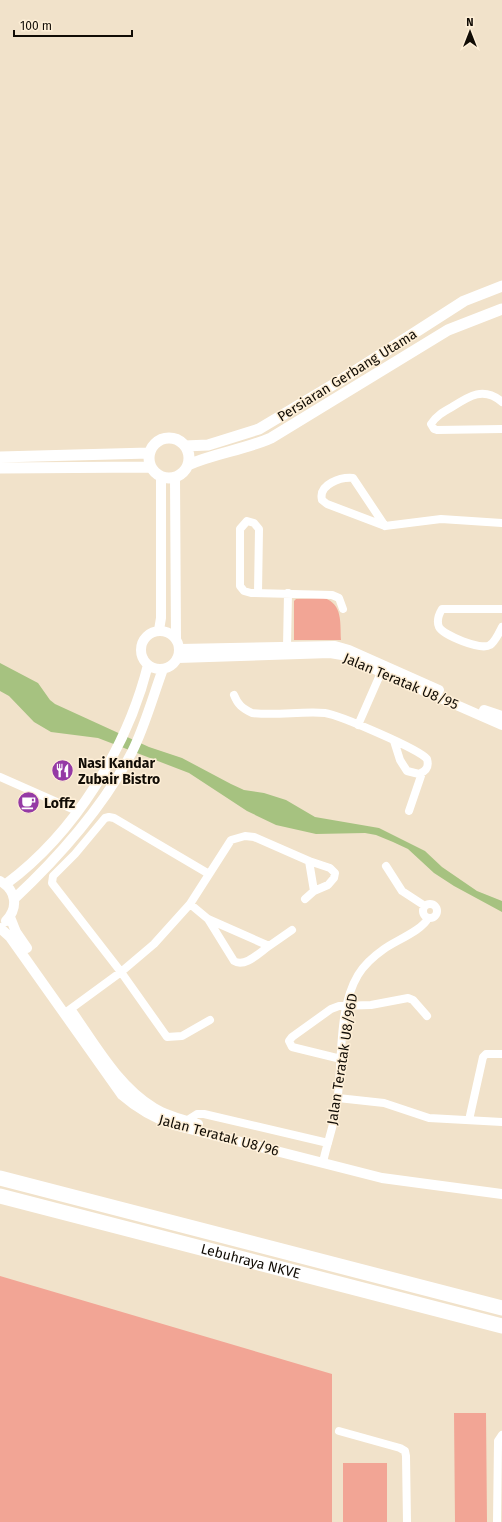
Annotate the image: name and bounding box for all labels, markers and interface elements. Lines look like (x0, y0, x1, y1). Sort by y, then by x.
scale bar (14, 12, 132, 38)
north arrow (450, 12, 490, 52)
text: N (466, 16, 474, 29)
text: 100 m (20, 19, 52, 33)
street label: Persiaran Gerbang Utama (274, 325, 420, 425)
street label: Jalan Teratak U8/95 (341, 650, 461, 713)
place label: Nasi Kandar Zubair Bistro (78, 755, 160, 788)
restaurant icon: Nasi Kandar Zubair Bistro (50, 758, 76, 784)
cafe icon: Loffz (16, 790, 42, 816)
place label: Loffz (44, 795, 76, 812)
street label: Jalan Teratak U8/96D (324, 992, 361, 1126)
street label: Jalan Teratak U8/96 (157, 1111, 281, 1160)
street label: Lebuhraya NKVE (199, 1240, 302, 1282)

